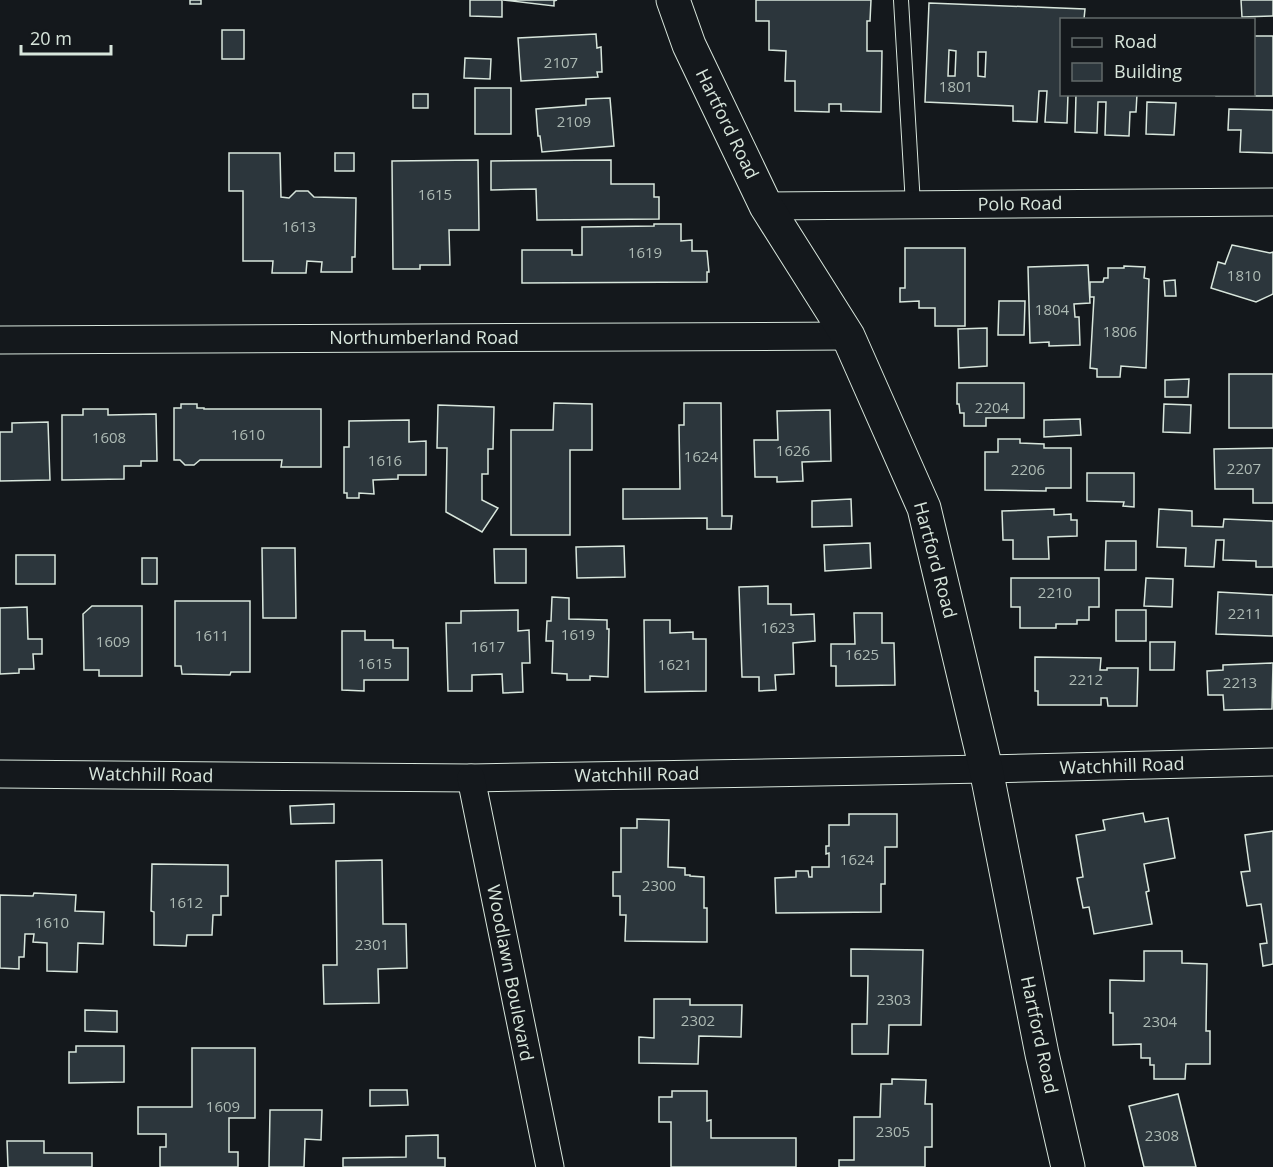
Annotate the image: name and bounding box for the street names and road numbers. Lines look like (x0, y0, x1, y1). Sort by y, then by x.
street label: Hartford Road (691, 64, 765, 183)
street label: Polo Road (977, 190, 1063, 216)
street label: Northumberland Road (329, 325, 519, 349)
street label: Hartford Road (909, 499, 963, 621)
street label: Watchhill Road (1059, 751, 1185, 779)
street label: Watchhill Road (88, 761, 214, 787)
street label: Watchhill Road (574, 761, 700, 787)
street label: Woodlawn Boulevard (482, 883, 540, 1063)
street label: Hartford Road (1016, 974, 1064, 1096)

